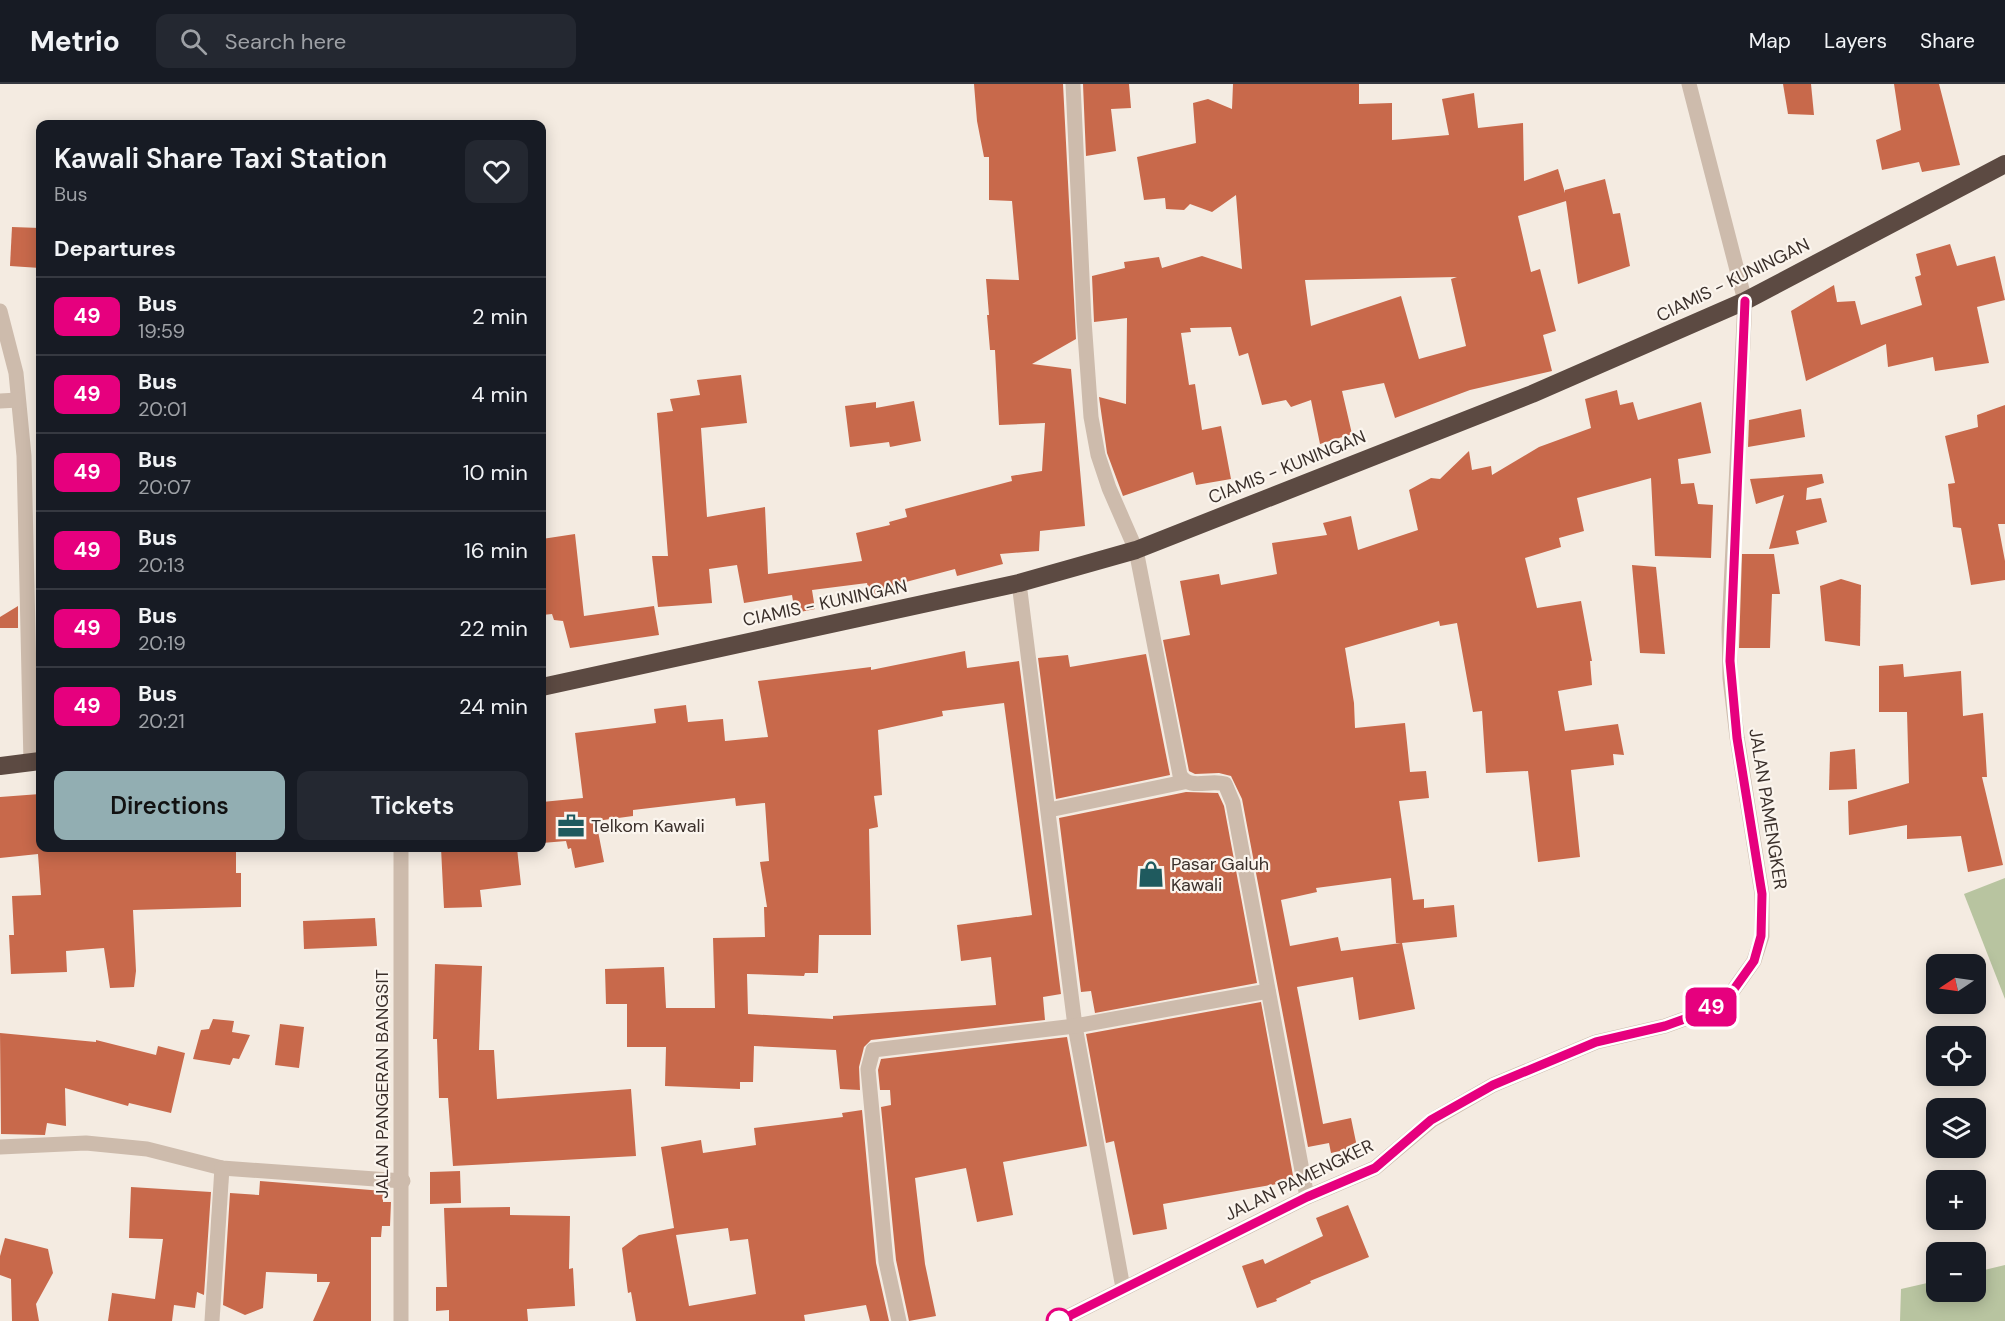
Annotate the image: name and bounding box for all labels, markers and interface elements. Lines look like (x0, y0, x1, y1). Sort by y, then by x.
search box (156, 14, 576, 68)
text: Metrio (30, 23, 120, 60)
icon: search (177, 25, 210, 58)
text: Search here (225, 27, 346, 56)
text: Map (1749, 27, 1791, 55)
text: Layers (1824, 27, 1887, 55)
text: Share (1920, 27, 1975, 55)
text: Kawali Share Taxi Station (54, 140, 387, 177)
button: heart (465, 140, 528, 203)
text: Bus (54, 181, 88, 207)
street label: CIAMIS - KUNINGAN (1652, 232, 1814, 328)
text: Departures (54, 234, 176, 263)
text: Bus (138, 289, 177, 318)
text: 49 (74, 302, 101, 330)
text: 2 min (472, 302, 528, 331)
text: 19:59 (138, 318, 185, 344)
text: Bus (138, 367, 177, 396)
text: 49 (74, 380, 101, 408)
text: 4 min (471, 380, 528, 409)
text: 20:01 (138, 396, 187, 422)
street label: CIAMIS - KUNINGAN (1205, 424, 1369, 510)
text: Bus (138, 445, 177, 474)
text: 49 (74, 458, 101, 486)
text: 10 min (463, 458, 528, 487)
text: 20:07 (138, 474, 191, 500)
text: Bus (138, 523, 177, 552)
text: 49 (74, 536, 101, 564)
text: 16 min (464, 536, 528, 565)
text: 20:13 (138, 552, 185, 578)
street label: CIAMIS - KUNINGAN (741, 574, 909, 632)
text: Bus (138, 601, 177, 630)
text: 49 (74, 614, 101, 642)
text: 22 min (459, 614, 528, 643)
text: 20:19 (138, 630, 186, 656)
text: Bus (138, 679, 177, 708)
text: 49 (74, 692, 101, 720)
text: 24 min (459, 692, 528, 721)
text: 20:21 (138, 708, 185, 734)
street label: JALAN PAMENGKER (1743, 727, 1793, 891)
button: Directions (54, 771, 285, 840)
button: Tickets (297, 771, 528, 840)
office icon: Telkom Kawali (556, 811, 586, 841)
place label: Telkom Kawali (591, 814, 705, 838)
place label: Pasar Galuh Kawali (1171, 852, 1269, 897)
shop icon: Pasar Galuh Kawali (1136, 859, 1166, 889)
north arrow (1926, 954, 1986, 1014)
map controls (1926, 954, 1986, 1302)
street label: JALAN PANGERAN BANGSIT (370, 969, 394, 1199)
line badge: 49 (1684, 988, 1738, 1026)
text: 49 (1698, 993, 1725, 1021)
button: locate (1926, 1026, 1986, 1086)
button: layers (1926, 1098, 1986, 1158)
street label: JALAN PAMENGKER (1221, 1134, 1377, 1226)
button: + (1926, 1170, 1986, 1230)
button: − (1926, 1242, 1986, 1302)
unlabelled marker (1046, 1308, 1072, 1321)

